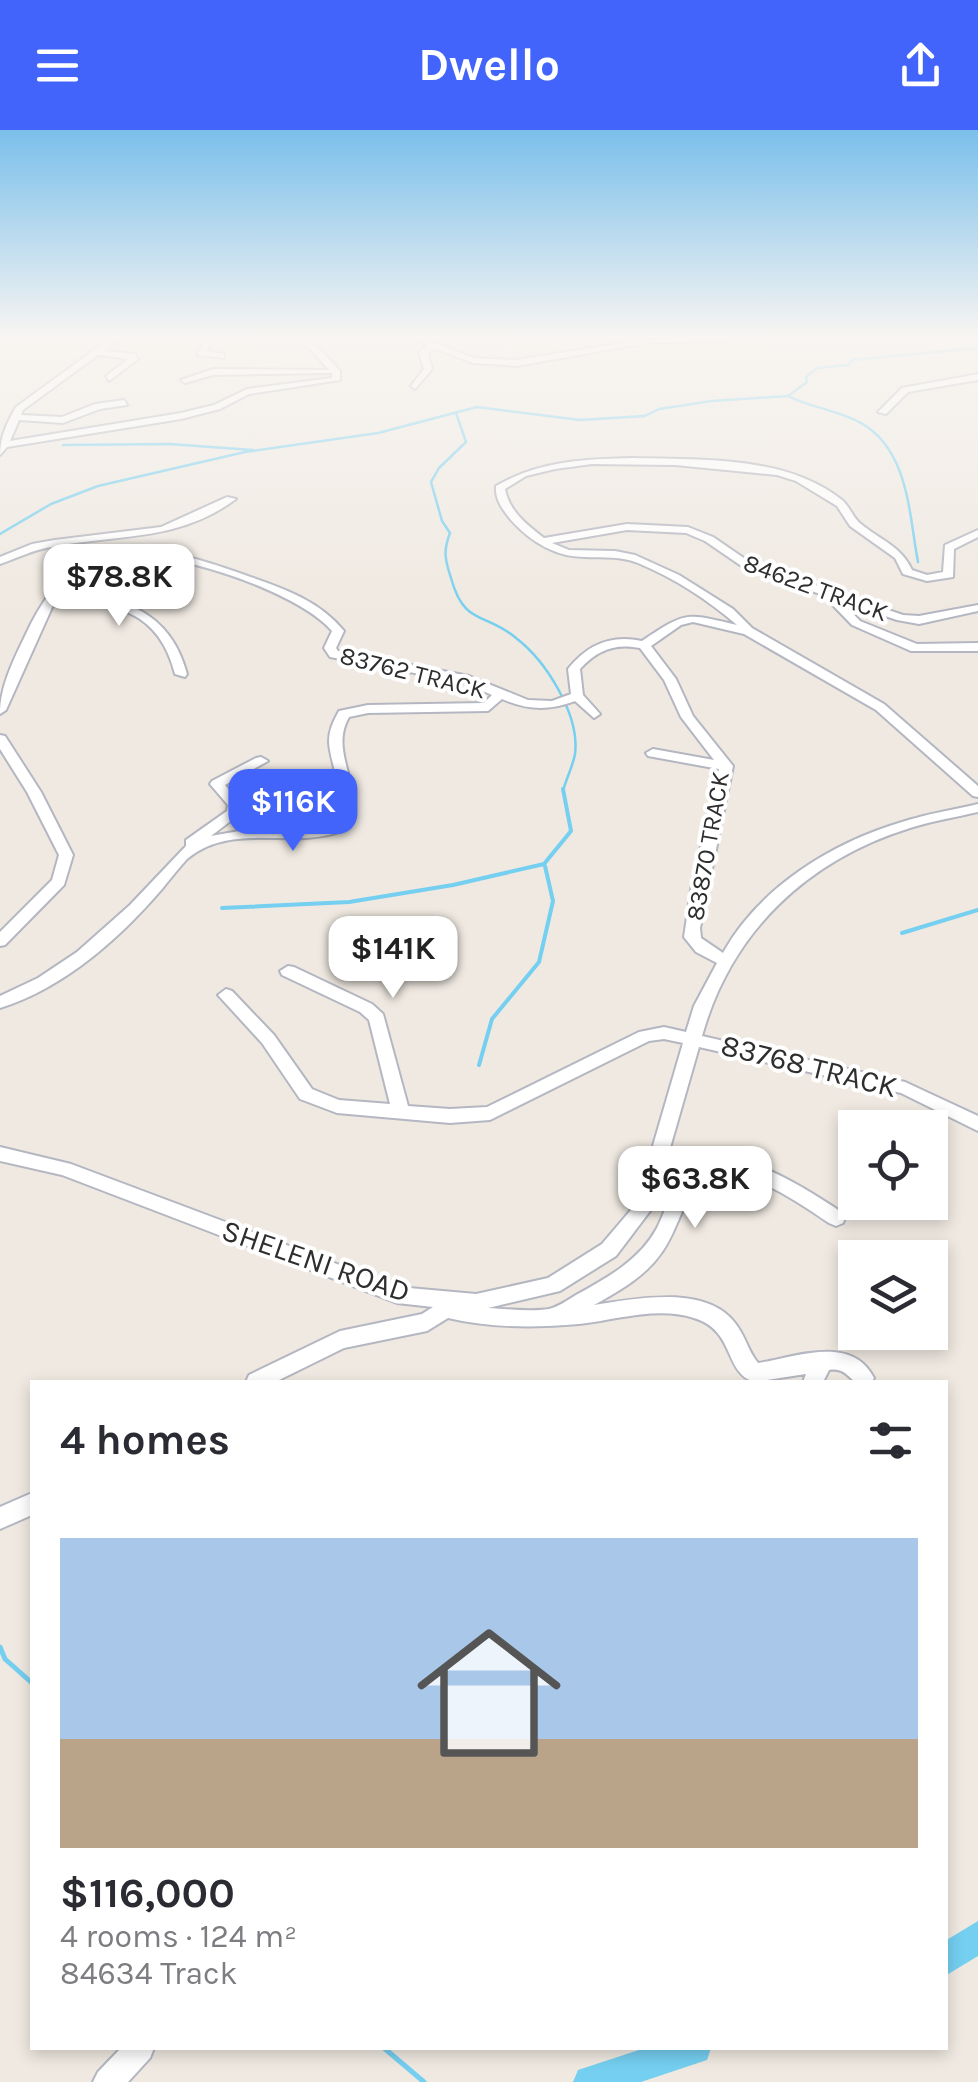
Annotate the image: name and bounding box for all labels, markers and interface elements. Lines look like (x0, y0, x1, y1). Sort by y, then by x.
icon: menu (30, 38, 85, 93)
icon: share (893, 38, 948, 93)
text: Dwello (418, 39, 560, 91)
pin: $78.8K (38, 544, 200, 629)
street label: 84622 TRACK (740, 548, 892, 627)
text: $78.8K (65, 558, 173, 595)
street label: 83762 TRACK (337, 640, 489, 705)
pin: $116K (223, 769, 363, 854)
street label: 83870 TRACK (680, 769, 735, 923)
text: $116K (250, 783, 336, 820)
pin: $141K (323, 916, 463, 1001)
text: $141K (351, 930, 435, 967)
street label: 83768 TRACK (717, 1027, 901, 1105)
map controls (838, 1110, 948, 1350)
button: locate (838, 1110, 948, 1220)
pin: $63.8K (614, 1146, 776, 1231)
text: $63.8K (640, 1160, 750, 1197)
street label: SHELENI ROAD (217, 1212, 415, 1310)
button: layers (838, 1240, 948, 1350)
icon: filters (863, 1413, 918, 1468)
text: 4 homes (60, 1415, 230, 1465)
icon: home (399, 1603, 579, 1783)
text: $116,000 (60, 1868, 235, 1918)
text: 4 rooms · 124 m² (60, 1918, 297, 1955)
text: 84634 Track (60, 1955, 238, 1992)

